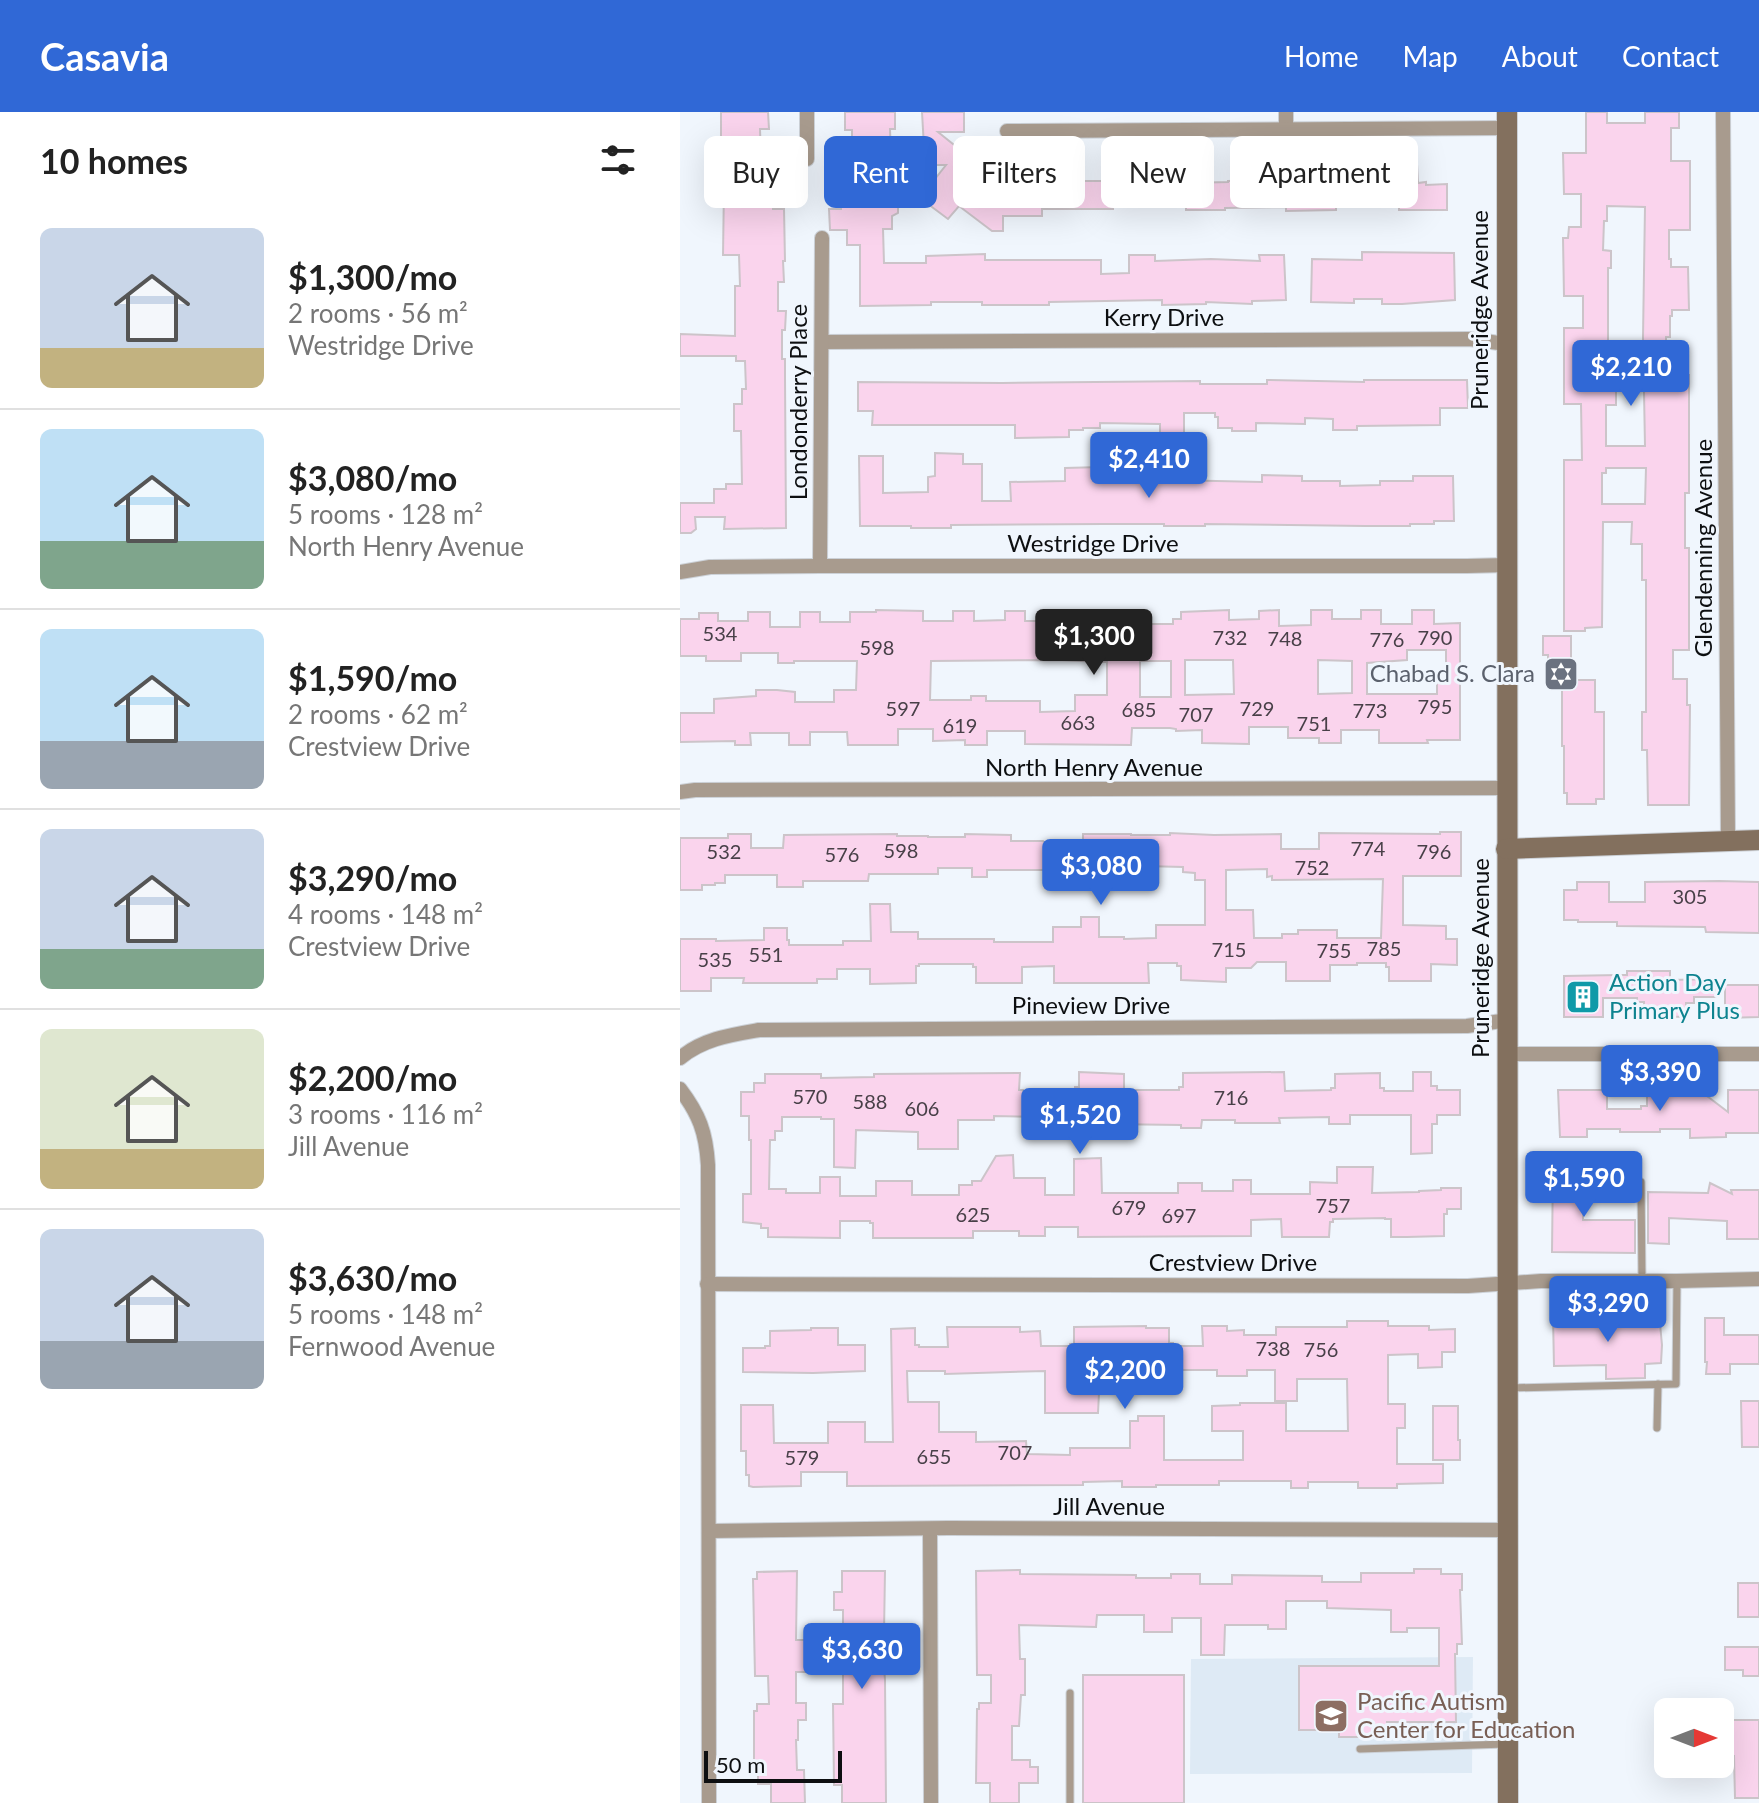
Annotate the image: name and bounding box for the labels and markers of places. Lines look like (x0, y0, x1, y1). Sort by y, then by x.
pin: $2,210 (1566, 340, 1696, 408)
pin: $2,410 (1084, 432, 1214, 500)
pin: $1,300 (1029, 609, 1159, 677)
synagogue icon: Chabad S. Clara (1542, 655, 1580, 693)
place label: Chabad S. Clara (1370, 658, 1535, 687)
pin: $3,080 (1036, 839, 1166, 907)
place label: Action Day Primary Plus (1609, 967, 1740, 1024)
building icon: Action Day Primary Plus (1564, 978, 1602, 1016)
pin: $3,390 (1595, 1045, 1725, 1113)
pin: $1,520 (1015, 1088, 1145, 1156)
pin: $1,590 (1519, 1151, 1649, 1219)
pin: $3,290 (1543, 1276, 1673, 1344)
pin: $2,200 (1060, 1343, 1190, 1411)
pin: $3,630 (797, 1623, 927, 1691)
place label: Pacific Autism Center for Education (1357, 1686, 1575, 1743)
school or university icon: Pacific Autism Center for Education (1312, 1697, 1350, 1735)

